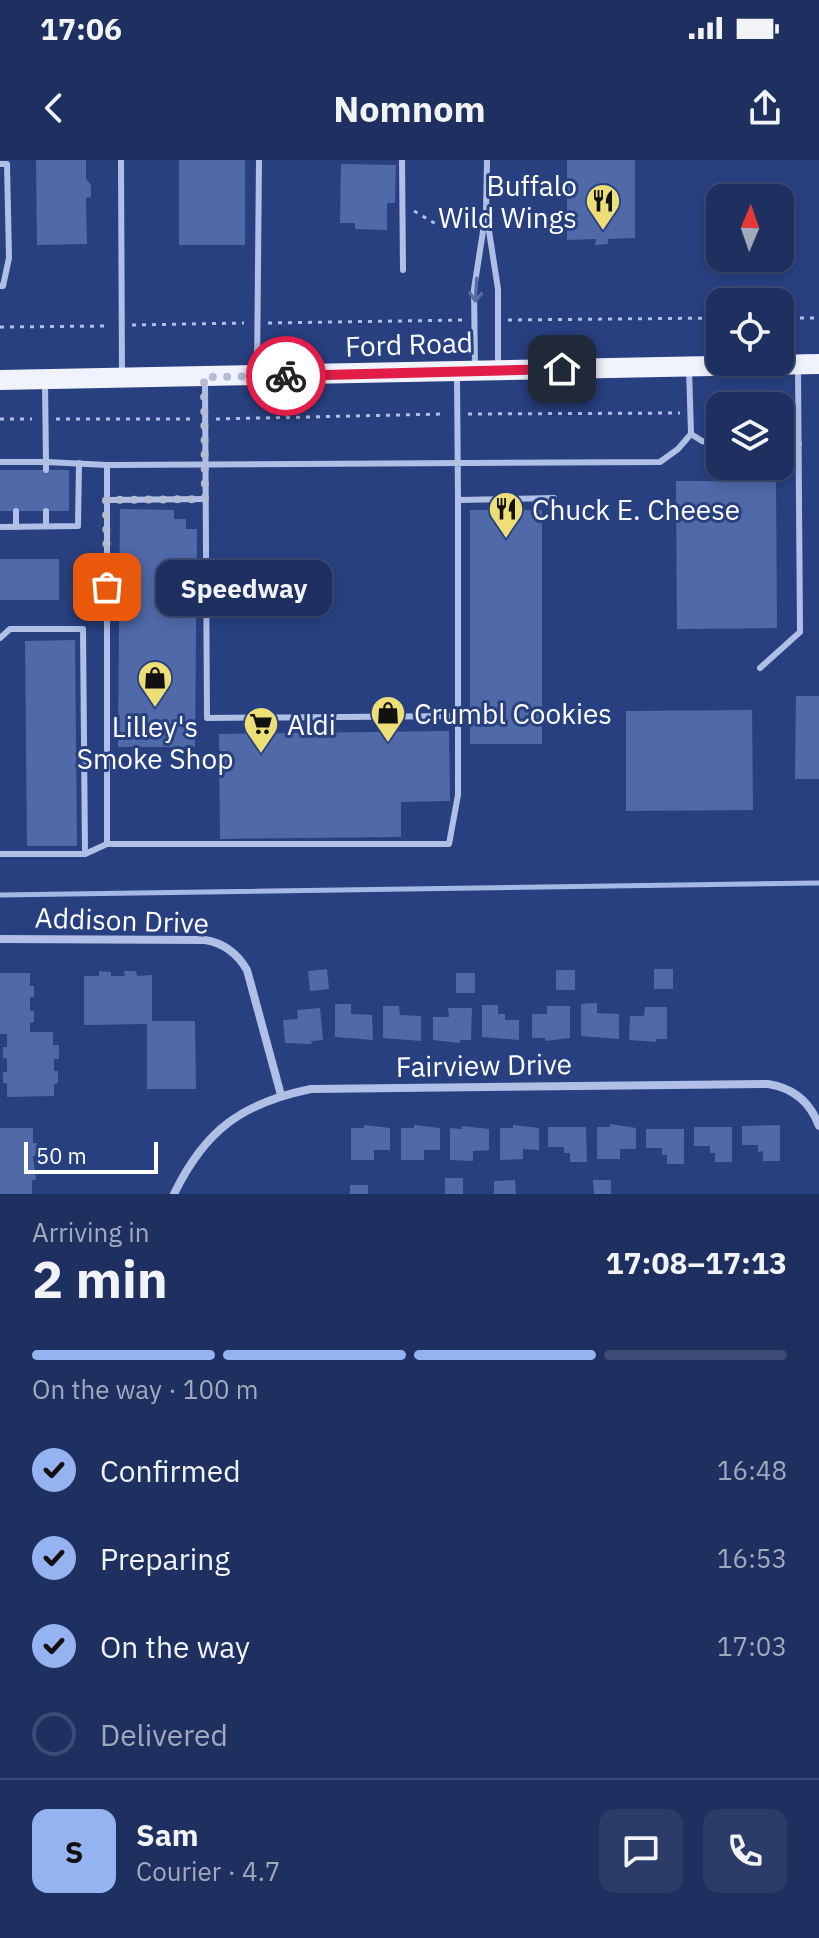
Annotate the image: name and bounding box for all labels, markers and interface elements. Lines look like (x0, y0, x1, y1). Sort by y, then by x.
text: 17:06 (40, 9, 122, 48)
text: Nomnom (333, 85, 486, 132)
icon: back (32, 86, 76, 130)
icon: share (743, 86, 787, 130)
place label: Buffalo Wild Wings (438, 167, 577, 236)
restaurant icon: Buffalo Wild Wings (584, 182, 622, 232)
north arrow (706, 184, 794, 272)
map controls (706, 184, 794, 480)
one-way arrow (468, 276, 483, 302)
button: locate (706, 288, 794, 376)
street label: Ford Road (344, 323, 474, 365)
pin (528, 335, 596, 403)
courier (246, 336, 326, 416)
icon: home (540, 347, 584, 391)
icon: bike (264, 354, 308, 398)
button: layers (706, 392, 794, 480)
restaurant icon: Chuck E. Cheese (487, 490, 525, 540)
place label: Chuck E. Cheese (532, 491, 740, 528)
pin (73, 553, 141, 621)
callout: Speedway (155, 559, 331, 615)
icon: bag (85, 565, 129, 609)
text: Speedway (180, 571, 308, 605)
shop icon: Lilley's Smoke Shop (136, 659, 174, 709)
shop icon: Crumbl Cookies (369, 694, 407, 744)
place label: Crumbl Cookies (414, 695, 612, 732)
supermarket icon: Aldi (242, 705, 280, 755)
place label: Aldi (287, 706, 336, 743)
place label: Lilley's Smoke Shop (77, 708, 233, 777)
street label: Addison Drive (34, 898, 210, 942)
street label: Fairview Drive (396, 1045, 572, 1085)
scale bar (24, 1138, 158, 1174)
text: 50 m (36, 1141, 87, 1170)
text: Arriving in (32, 1215, 149, 1249)
text: 17:08–17:13 (606, 1243, 787, 1282)
text: 2 min (32, 1245, 168, 1312)
text: On the way · 100 m (32, 1372, 258, 1406)
icon: check (32, 1448, 76, 1492)
text: Confirmed (100, 1451, 241, 1490)
text: 16:48 (717, 1453, 787, 1487)
icon: check (32, 1536, 76, 1580)
text: Preparing (100, 1539, 230, 1578)
text: 16:53 (717, 1541, 787, 1575)
icon: check (32, 1624, 76, 1668)
text: On the way (100, 1627, 250, 1666)
text: 17:03 (717, 1629, 787, 1663)
text: Delivered (100, 1715, 228, 1754)
button: chat (599, 1809, 683, 1893)
button: phone (703, 1809, 787, 1893)
text: Sam (136, 1815, 199, 1854)
text: S (65, 1832, 83, 1871)
text: Courier · 4.7 (136, 1854, 280, 1888)

